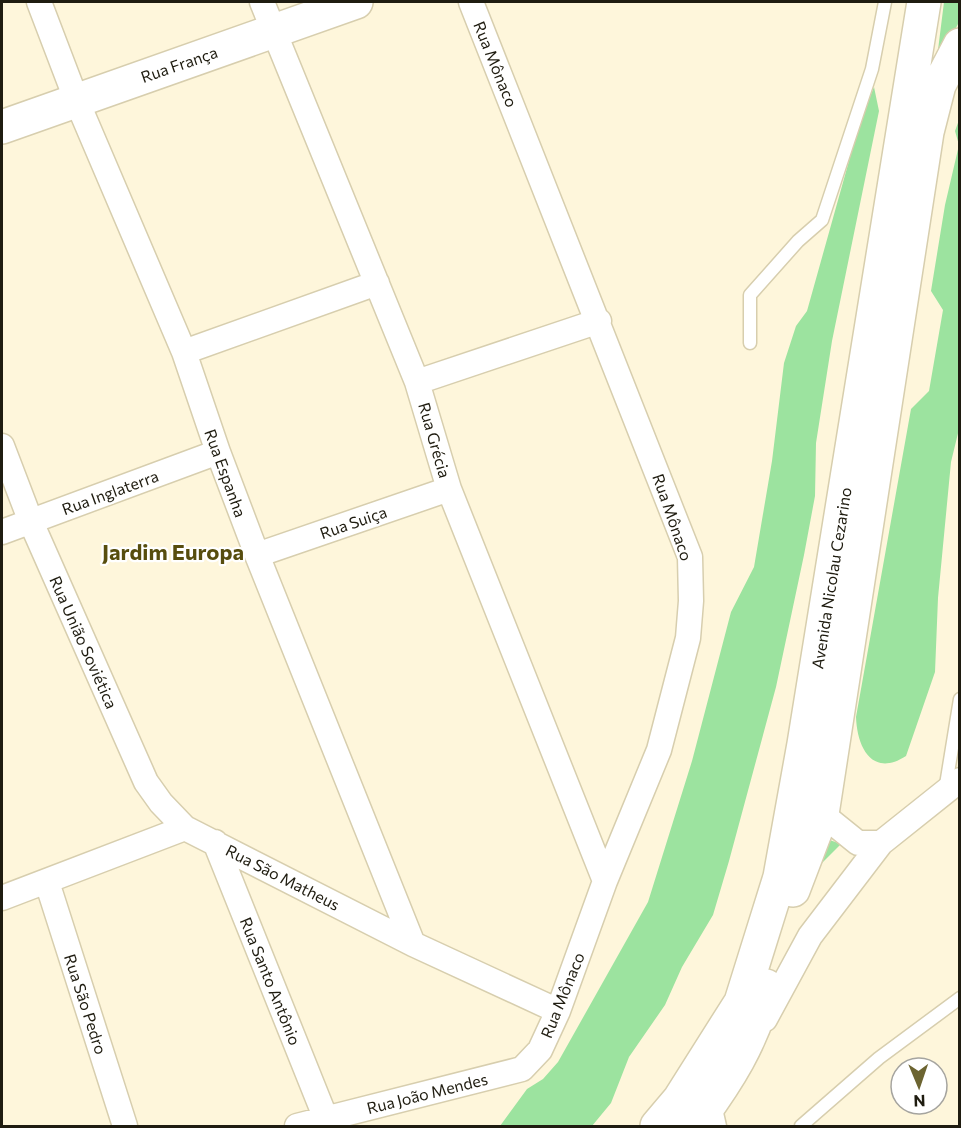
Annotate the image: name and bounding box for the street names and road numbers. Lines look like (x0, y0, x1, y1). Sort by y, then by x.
street label: Rua Mônaco (470, 18, 522, 110)
street label: Rua França (138, 42, 220, 86)
street label: Rua Grécia (415, 400, 455, 480)
street label: Rua Espanha (201, 426, 251, 520)
street label: Rua Inglaterra (59, 466, 161, 518)
street label: Rua Mônaco (649, 471, 697, 563)
street label: Avenida Nicolau Cezarino (807, 486, 855, 670)
street label: Rua Suiça (317, 502, 389, 542)
street label: Rua União Soviética (46, 573, 122, 711)
street label: Rua São Matheus (223, 840, 343, 914)
street label: Rua Santo Antônio (237, 914, 305, 1048)
street label: Rua Mônaco (536, 949, 588, 1041)
street label: Rua São Pedro (61, 951, 111, 1057)
street label: Rua João Mendes (365, 1069, 489, 1117)

